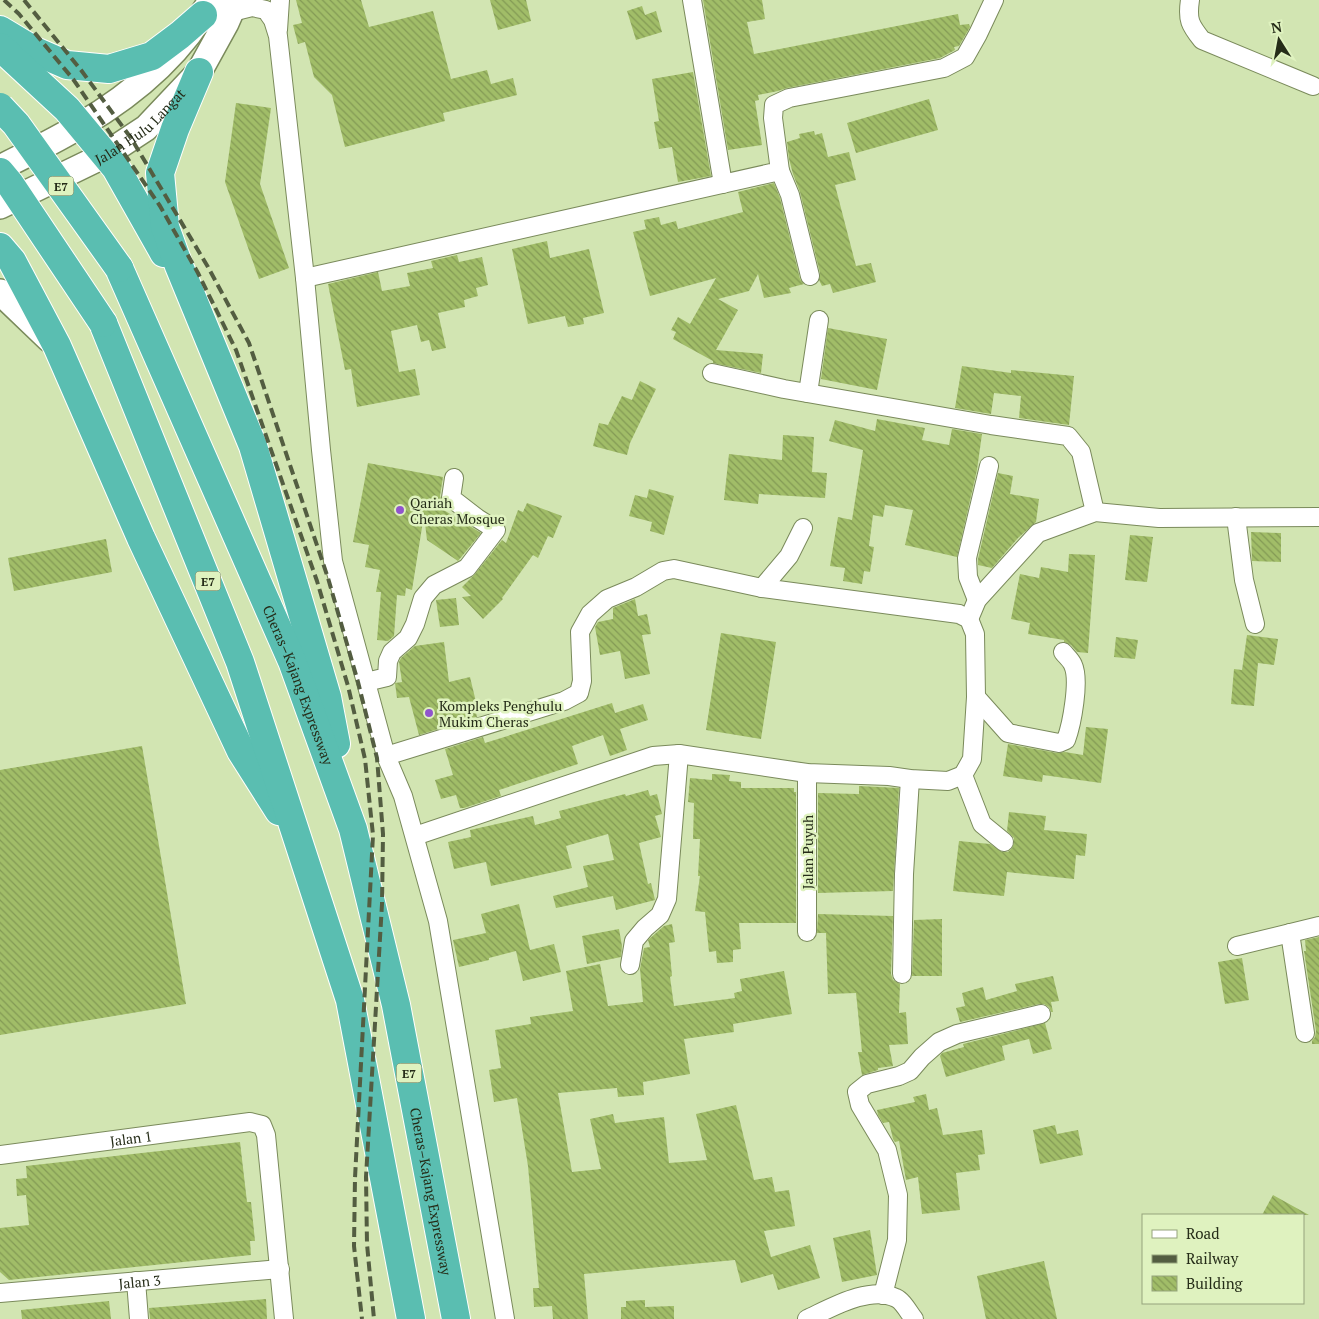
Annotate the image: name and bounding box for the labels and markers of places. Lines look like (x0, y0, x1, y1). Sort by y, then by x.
place label: Qariah Cheras Mosque (410, 493, 505, 528)
marker: Qariah Cheras Mosque (394, 504, 406, 516)
place label: Kompleks Penghulu Mukim Cheras (439, 696, 562, 731)
marker: Kompleks Penghulu Mukim Cheras (423, 707, 435, 719)

